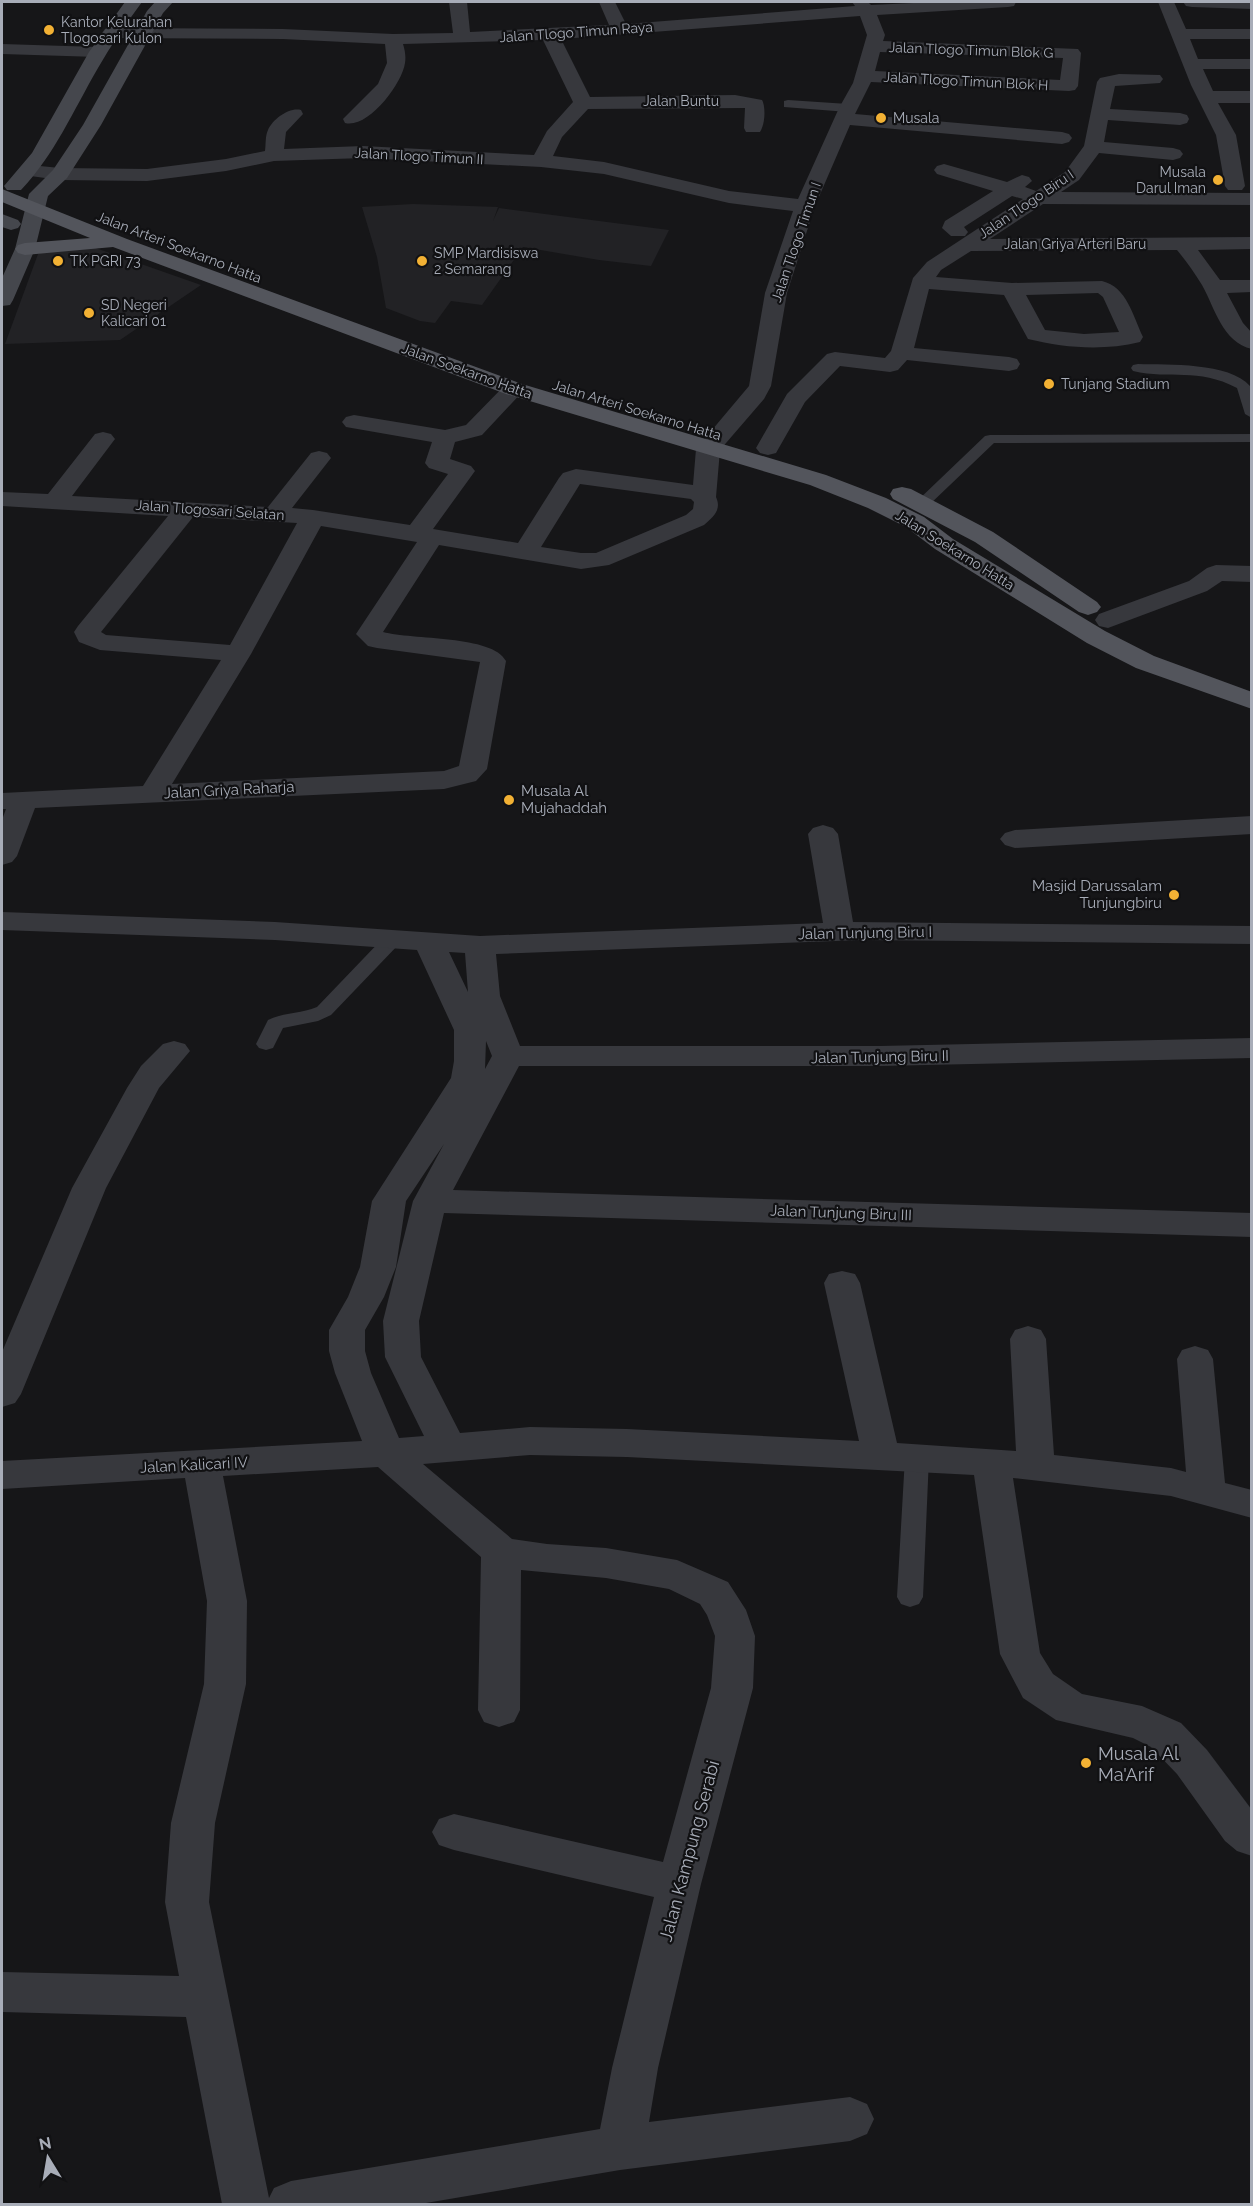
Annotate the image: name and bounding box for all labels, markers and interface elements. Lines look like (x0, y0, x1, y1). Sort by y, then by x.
place label: Kantor Kelurahan Tlogosari Kulon (61, 14, 172, 46)
street label: Jalan Tlogo Timun Raya (499, 19, 653, 45)
marker: Kantor Kelurahan Tlogosari Kulon (42, 23, 56, 37)
street label: Jalan Tlogo Timun Blok G (888, 39, 1054, 61)
street label: Jalan Tlogo Timun Blok H (883, 69, 1049, 93)
street label: Jalan Buntu (643, 93, 719, 109)
place label: Musala (893, 110, 939, 126)
marker: Musala (874, 111, 888, 125)
street label: Jalan Tlogo Timun II (354, 145, 484, 167)
place label: Musala Darul Iman (1136, 164, 1206, 196)
street label: Jalan Tlogo Biru I (976, 166, 1076, 242)
marker: Musala Darul Iman (1211, 173, 1225, 187)
street label: Jalan Tlogo Timun I (768, 180, 824, 304)
street label: Jalan Arteri Soekarno Hatta (94, 208, 264, 286)
street label: Jalan Griya Arteri Baru (1004, 236, 1146, 252)
place label: SMP Mardisiswa 2 Semarang (434, 245, 538, 277)
place label: TK PGRI 73 (70, 253, 141, 269)
marker: TK PGRI 73 (51, 254, 65, 268)
marker: SMP Mardisiswa 2 Semarang (415, 254, 429, 268)
place label: SD Negeri Kalicari 01 (101, 297, 167, 329)
marker: SD Negeri Kalicari 01 (82, 306, 96, 320)
street label: Jalan Soekarno Hatta (400, 340, 534, 402)
place label: Tunjang Stadium (1061, 376, 1170, 392)
street label: Jalan Arteri Soekarno Hatta (551, 377, 723, 443)
marker: Tunjang Stadium (1042, 377, 1056, 391)
street label: Jalan Tlogosari Selatan (135, 497, 285, 523)
street label: Jalan Soekarno Hatta (893, 507, 1017, 593)
street label: Jalan Griya Raharja (163, 778, 295, 802)
place label: Musala Al Mujahaddah (521, 782, 607, 817)
marker: Musala Al Mujahaddah (502, 793, 516, 807)
place label: Masjid Darussalam Tunjungbiru (1032, 877, 1162, 912)
marker: Masjid Darussalam Tunjungbiru (1167, 888, 1181, 902)
street label: Jalan Tunjung Biru I (798, 923, 932, 943)
street label: Jalan Tunjung Biru II (811, 1047, 949, 1067)
street label: Jalan Tunjung Biru III (770, 1202, 912, 1224)
street label: Jalan Kalicari IV (140, 1453, 248, 1477)
place label: Musala Al Ma'Arif (1098, 1743, 1179, 1785)
marker: Musala Al Ma'Arif (1079, 1756, 1093, 1770)
street label: Jalan Kampung Serabi (655, 1758, 723, 1944)
north arrow (18, 2128, 78, 2188)
text: N (37, 2133, 53, 2154)

